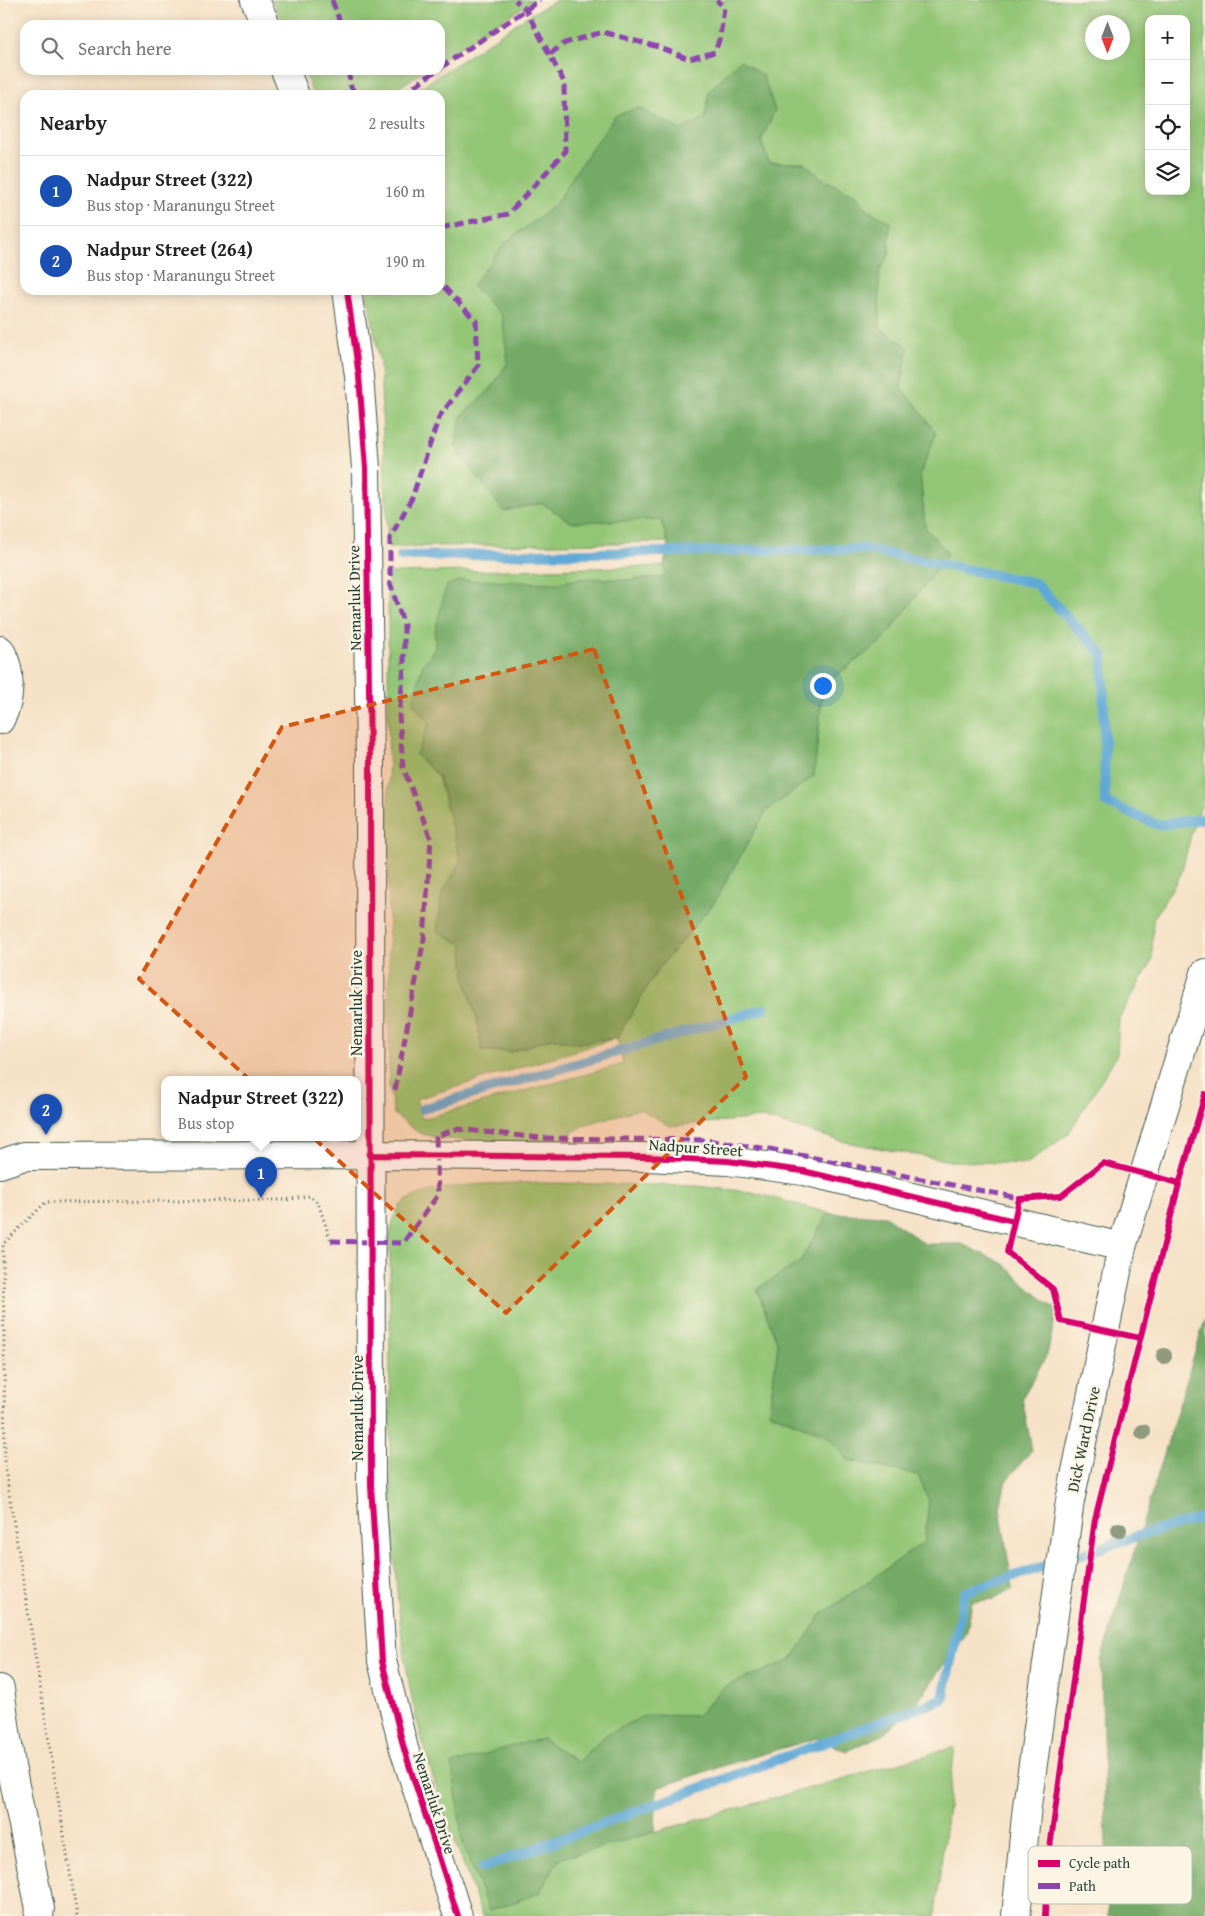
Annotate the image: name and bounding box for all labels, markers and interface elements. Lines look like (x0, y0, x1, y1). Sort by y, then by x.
north arrow (1085, 15, 1130, 60)
map controls (1145, 15, 1190, 195)
button: + (1145, 15, 1190, 60)
search box (20, 20, 445, 75)
icon: search (38, 34, 66, 62)
text: Search here (78, 34, 172, 62)
button: − (1145, 60, 1190, 105)
button: locate (1145, 105, 1190, 150)
text: Nearby (40, 107, 107, 138)
text: 2 results (368, 111, 425, 135)
button: layers (1145, 150, 1190, 195)
text: Nadpur Street (322) (87, 165, 253, 193)
text: 1 (52, 179, 60, 203)
text: 160 m (385, 179, 425, 203)
text: Bus stop · Maranungu Street (87, 193, 275, 217)
text: Nadpur Street (264) (87, 235, 253, 263)
text: 2 (52, 249, 60, 273)
text: 190 m (385, 249, 425, 273)
text: Bus stop · Maranungu Street (87, 263, 275, 287)
street label: Nemarluk Drive (341, 545, 367, 651)
your location (810, 673, 836, 699)
street label: Nemarluk Drive (344, 950, 368, 1056)
popup (161, 1076, 361, 1141)
text: Nadpur Street (322) (178, 1083, 344, 1111)
pin: 2 (30, 1094, 62, 1135)
text: Bus stop (178, 1111, 234, 1135)
street label: Nadpur Street (648, 1132, 744, 1162)
pin: 1 (245, 1157, 277, 1198)
street label: Nemarluk Drive (345, 1355, 369, 1461)
street label: Dick Ward Drive (1060, 1384, 1106, 1494)
street label: Nemarluk Drive (407, 1749, 463, 1857)
legend (1028, 1846, 1192, 1904)
text: Cycle path (1069, 1853, 1130, 1873)
text: Path (1069, 1876, 1096, 1896)

